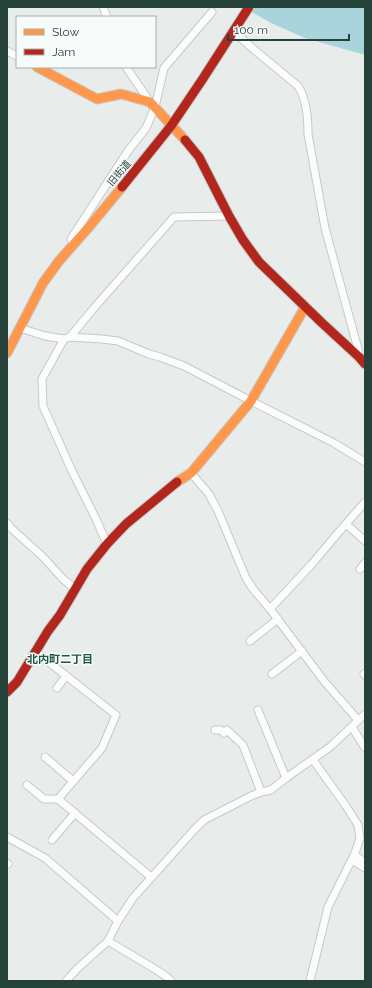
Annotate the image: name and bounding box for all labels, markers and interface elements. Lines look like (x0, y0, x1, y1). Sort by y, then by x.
legend (16, 16, 156, 68)
scale bar (228, 16, 349, 42)
text: 100 m (234, 23, 268, 37)
text: Slow (52, 25, 79, 39)
text: Jam (52, 45, 75, 59)
street label: 旧街道 (105, 158, 133, 188)
district label: 北内町二丁目 (27, 653, 93, 666)

